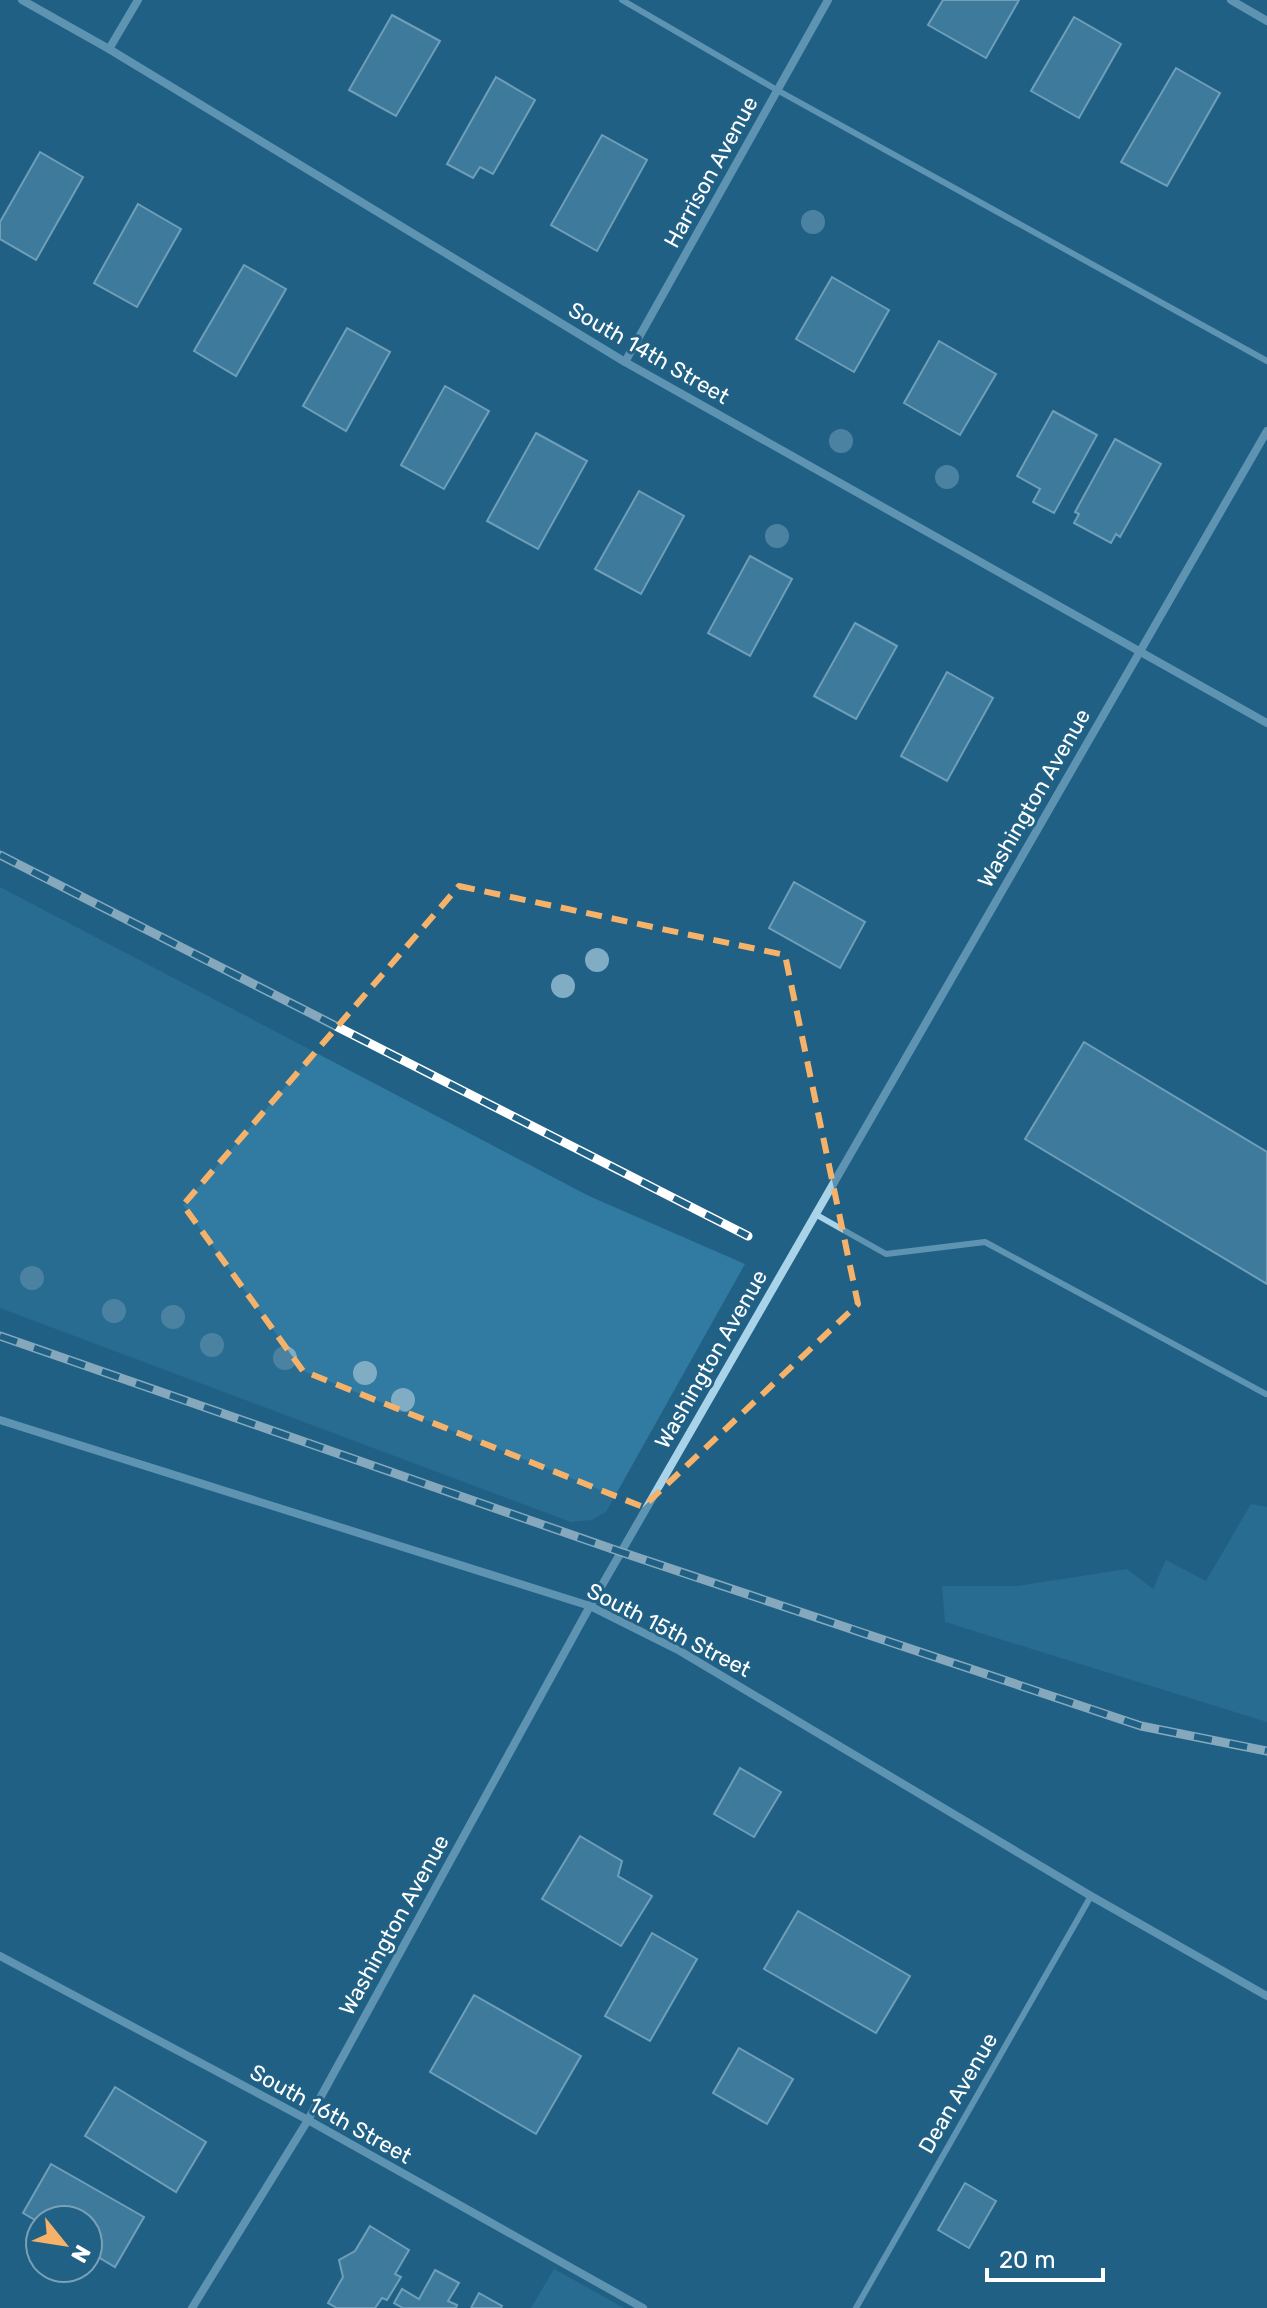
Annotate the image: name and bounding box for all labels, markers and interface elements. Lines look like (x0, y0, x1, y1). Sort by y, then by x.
street label: Harrison Avenue (658, 92, 764, 252)
street label: South 14th Street (564, 296, 734, 410)
street label: Washington Avenue (972, 704, 1096, 892)
street label: Washington Avenue (649, 1265, 773, 1453)
street label: South 15th Street (582, 1577, 756, 1683)
street label: Washington Avenue (333, 1830, 455, 2020)
street label: Dean Avenue (913, 2028, 1003, 2158)
street label: South 16th Street (245, 2058, 417, 2170)
north arrow (24, 2204, 104, 2284)
scale bar (987, 2232, 1103, 2282)
text: N (65, 2240, 97, 2267)
text: 20 m (999, 2246, 1056, 2274)

